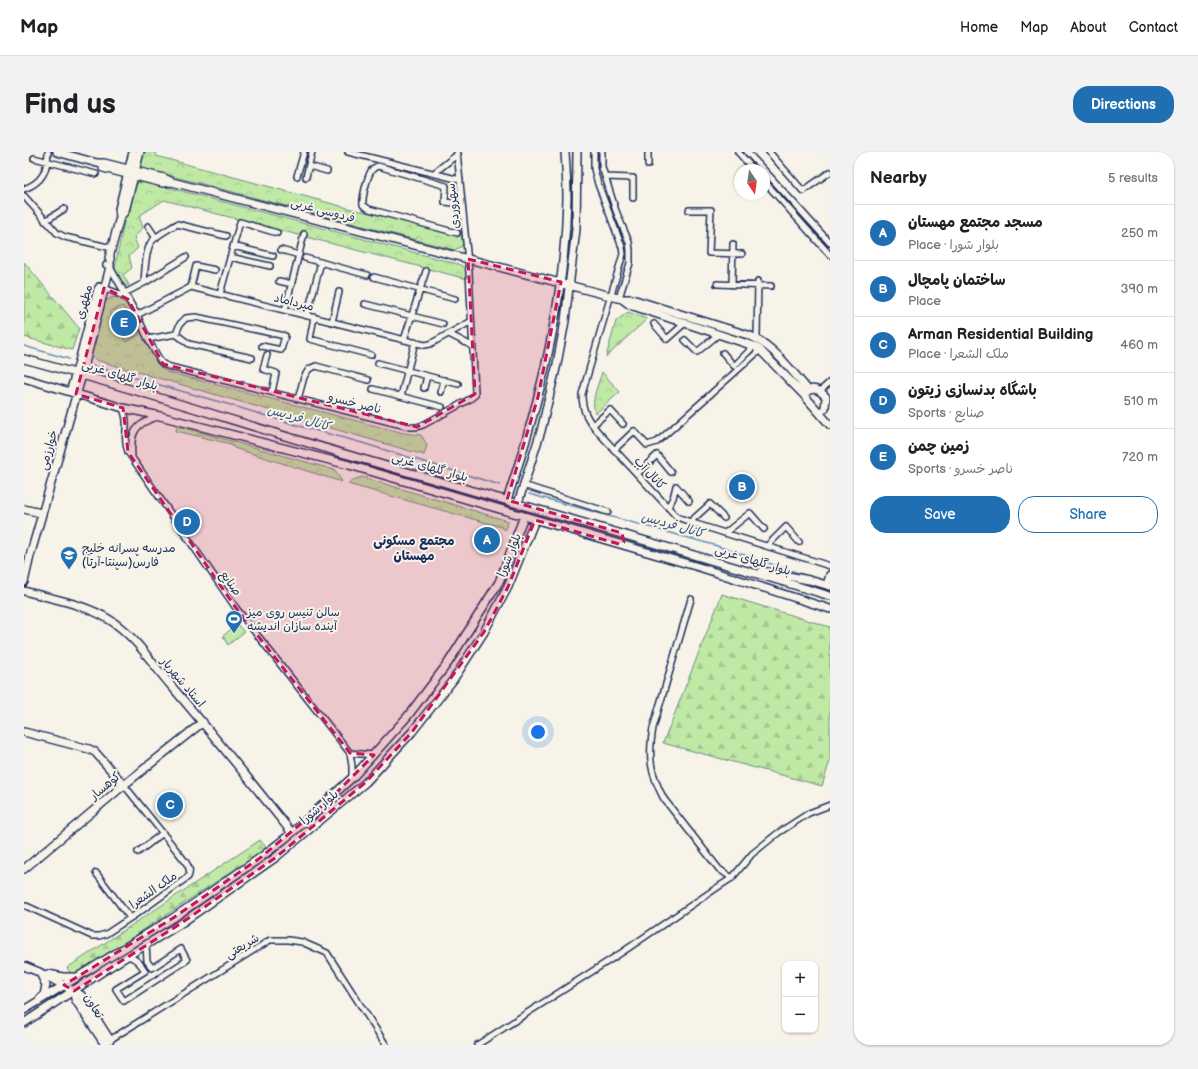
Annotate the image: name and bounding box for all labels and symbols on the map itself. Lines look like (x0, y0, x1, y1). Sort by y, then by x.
north arrow (734, 164, 770, 200)
street label: سهروردی (444, 182, 463, 229)
street label: فردوسی غربی (289, 195, 357, 226)
street label: مطهری (73, 283, 96, 321)
street label: میرداماد (272, 290, 315, 315)
pin: E (111, 308, 137, 338)
street label: بلوار گلهای غربی (80, 357, 160, 394)
street label: ناصر خسرو (326, 389, 383, 417)
water label: کانال فردیس (266, 401, 334, 435)
street label: خوارزمی (36, 428, 61, 472)
street label: بلوار گلهای غربی (390, 449, 470, 486)
street label: کانال آب (631, 454, 669, 493)
pin: B (729, 472, 755, 502)
pin: D (174, 507, 200, 537)
water label: کانال فردیس (640, 508, 708, 542)
pin: A (474, 525, 500, 555)
street label: بلوار شورا (494, 531, 525, 579)
district label: مجتمع مسکونی مهستان (373, 533, 455, 564)
place label: مدرسه پسرانه خلیج فارس(سپنتا-آرتا) (82, 541, 176, 570)
street label: بلوار گلهای غربی (713, 542, 793, 579)
school or university icon: مدرسه پسرانه خلیج فارس(سپنتا-آرتا) (59, 545, 79, 570)
street label: صنایع (216, 568, 245, 600)
place label: سالن تنیس روی میز آینده سازان اندیشه (246, 605, 340, 634)
sports icon: سالن تنیس روی میز آینده سازان اندیشه (224, 609, 244, 634)
street label: استاد شهریار (157, 653, 208, 711)
your location (528, 722, 548, 742)
street label: کوهسار (86, 769, 124, 804)
street label: بلوار شورا (297, 787, 342, 828)
pin: C (157, 790, 183, 820)
street label: ملک الشعرا (127, 869, 180, 912)
street label: شریعتی (223, 931, 262, 962)
street label: تعاون (80, 991, 107, 1022)

